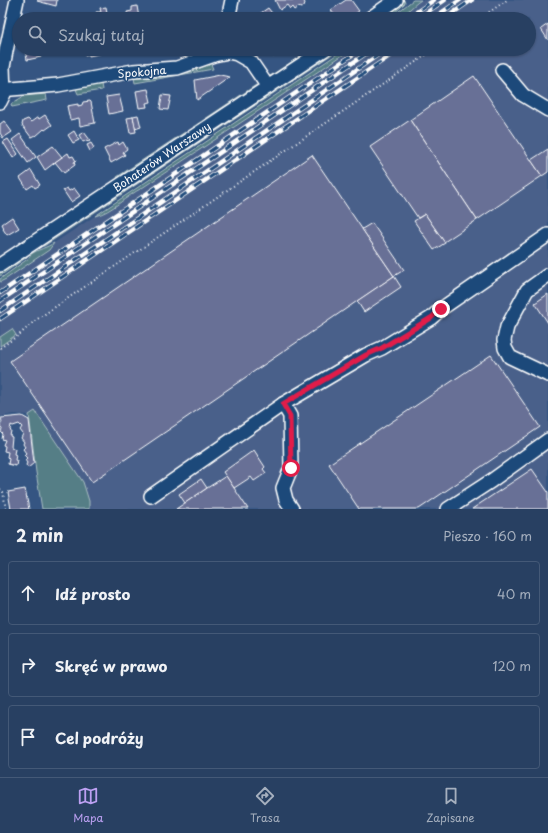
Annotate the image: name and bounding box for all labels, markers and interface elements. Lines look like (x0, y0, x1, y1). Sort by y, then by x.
search box (12, 12, 536, 56)
icon: search (26, 23, 48, 45)
text: Szukaj tutaj (58, 23, 145, 46)
street label: Spokojna (117, 61, 167, 82)
street label: Bohaterów Warszawy (109, 117, 214, 196)
route end (432, 300, 450, 318)
route start (282, 459, 300, 477)
text: 2 min (16, 522, 63, 548)
text: Pieszo · 160 m (443, 526, 532, 545)
icon: ahead (17, 582, 39, 604)
text: Idź prosto (55, 582, 130, 605)
text: 40 m (497, 584, 531, 603)
icon: right (17, 654, 39, 676)
text: Skręć w prawo (55, 654, 168, 677)
text: 120 m (492, 656, 531, 675)
icon: arrive (17, 726, 39, 748)
text: Cel podróży (55, 726, 143, 749)
tab: Mapa (73, 785, 103, 826)
tab: Trasa (250, 785, 280, 826)
tab: Zapisane (426, 785, 475, 826)

